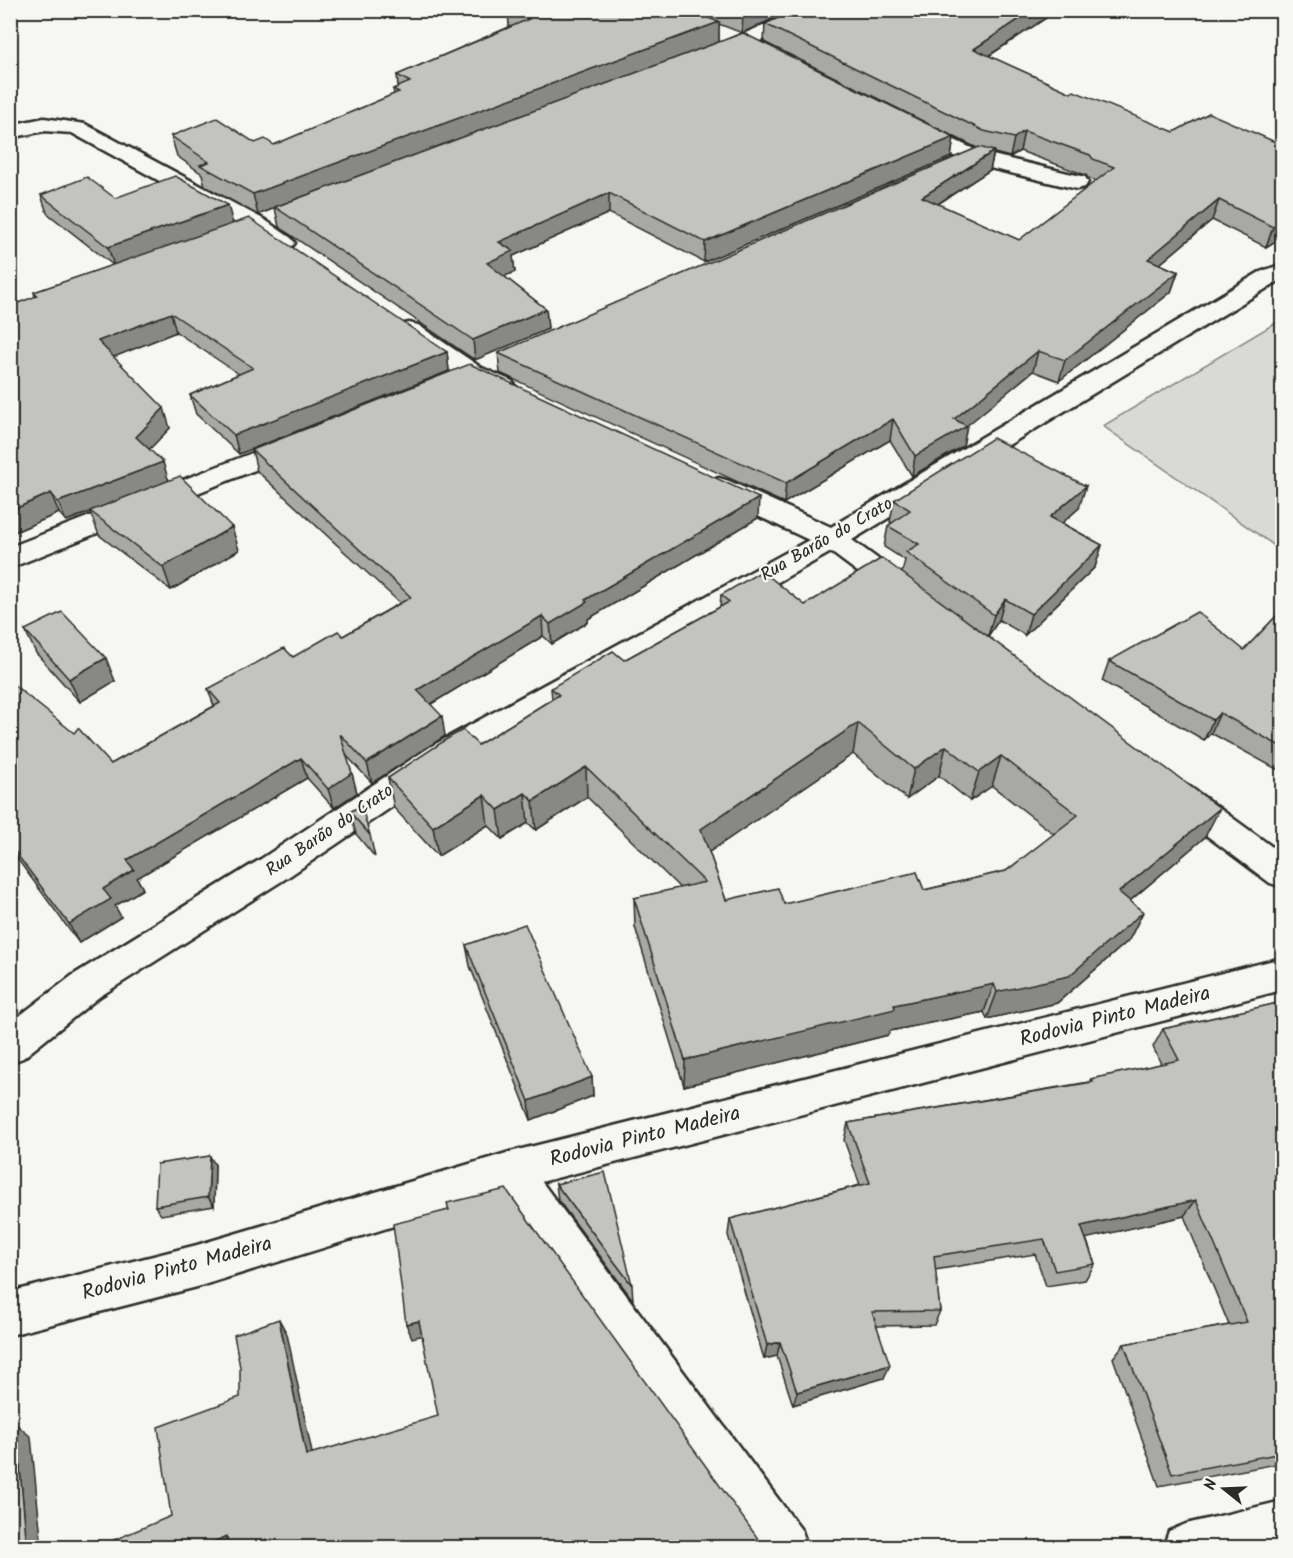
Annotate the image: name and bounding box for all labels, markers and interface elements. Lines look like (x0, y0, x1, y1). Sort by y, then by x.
street label: Rua Barão do Crato (755, 490, 899, 590)
street label: Rua Barão do Crato (260, 777, 400, 885)
street label: Rodovia Pinto Madeira (1016, 977, 1214, 1057)
street label: Rodovia Pinto Madeira (546, 1097, 744, 1177)
street label: Rodovia Pinto Madeira (78, 1228, 276, 1310)
north arrow (1194, 1459, 1254, 1519)
text: N (1198, 1476, 1225, 1493)

